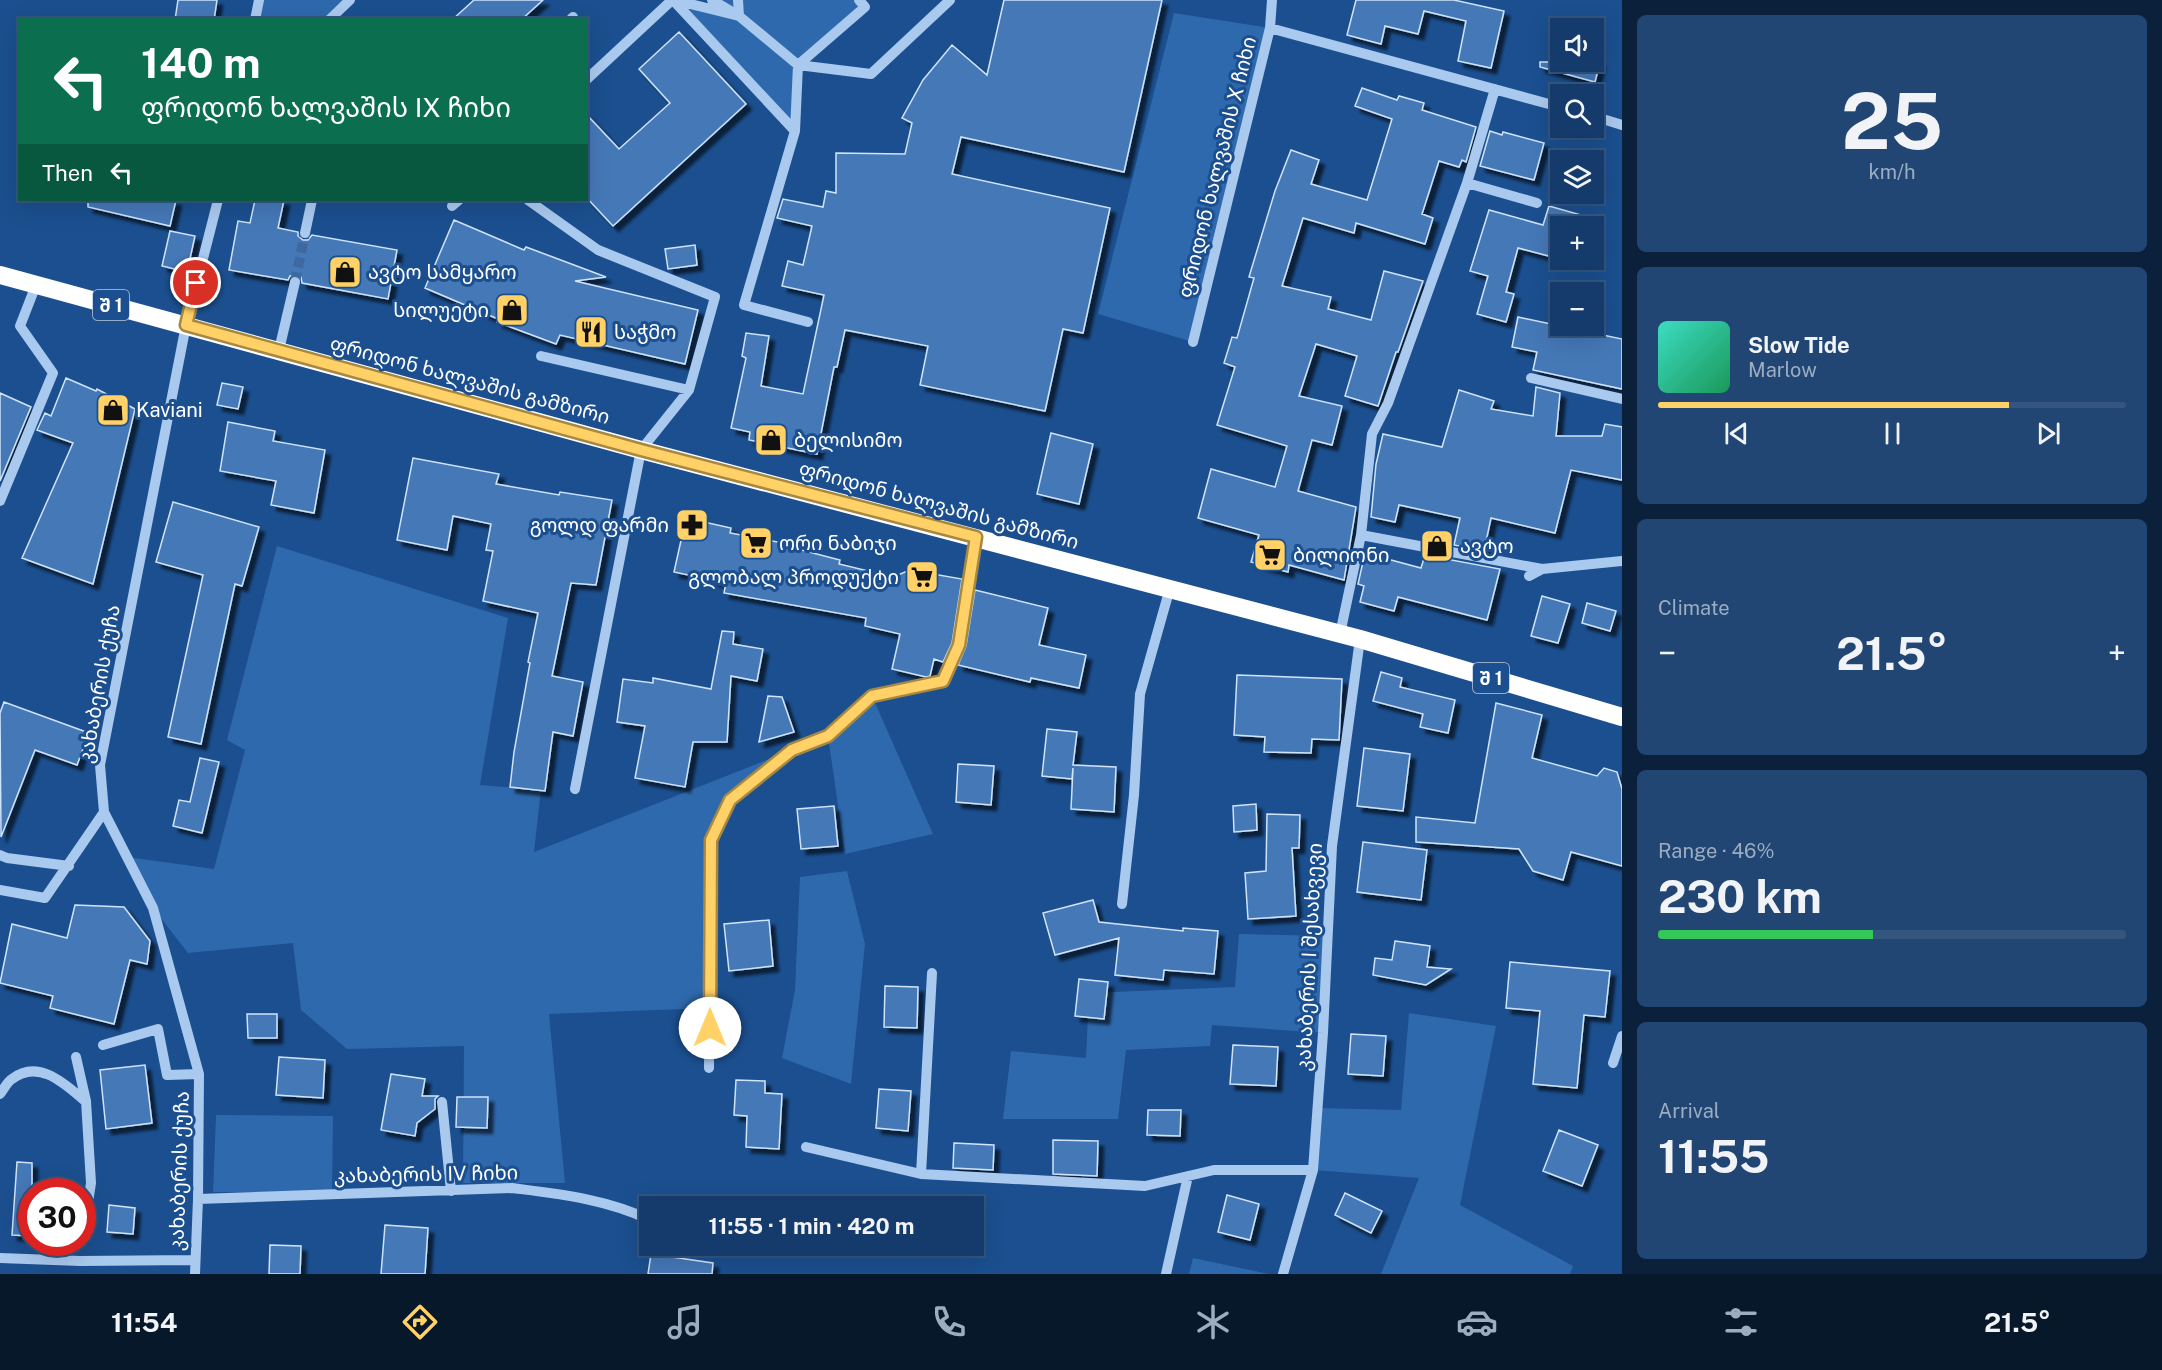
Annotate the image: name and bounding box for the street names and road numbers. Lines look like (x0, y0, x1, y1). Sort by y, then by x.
street label: ფრიდონ ხალვაშის X ჩიხი (1173, 34, 1262, 300)
road number: შ 1 (93, 290, 129, 320)
street label: ფრიდონ ხალვაშის გამზირი (327, 331, 613, 430)
street label: ფრიდონ ხალვაშის გამზირი (796, 456, 1082, 555)
street label: კახაბერის ქუჩა (73, 603, 125, 765)
road number: შ 1 (1473, 663, 1509, 693)
street label: კახაბერის I შესახვევი (1291, 842, 1327, 1072)
street label: კახაბერის ქუჩა (164, 1090, 194, 1252)
street label: კახაბერის IV ჩიხი (334, 1160, 518, 1188)

